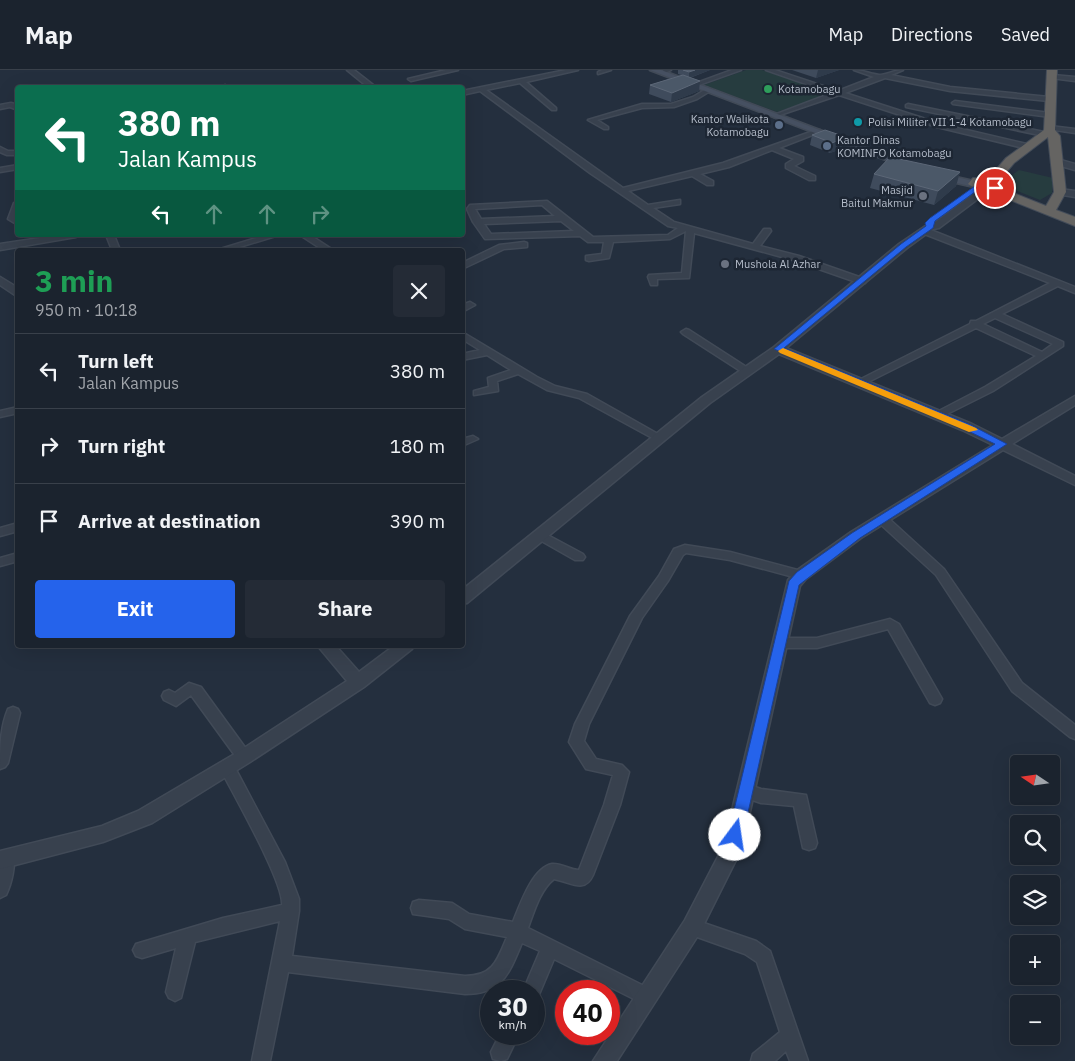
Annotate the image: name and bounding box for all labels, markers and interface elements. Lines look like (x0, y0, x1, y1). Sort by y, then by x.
text: Map (25, 19, 73, 51)
text: Map (828, 23, 863, 46)
text: Directions (891, 23, 973, 46)
text: Saved (1001, 23, 1050, 46)
place label: Kotamobagu (778, 82, 841, 96)
marker: Kotamobagu (762, 83, 774, 95)
text: 380 m (118, 100, 221, 146)
icon: left (35, 105, 100, 170)
place label: Kantor Walikota Kotamobagu (691, 112, 769, 139)
place label: Polisi Militer VII 1-4 Kotamobagu (868, 115, 1032, 129)
marker: Polisi Militer VII 1-4 Kotamobagu (852, 116, 864, 128)
marker: Kantor Walikota Kotamobagu (773, 119, 785, 131)
place label: Kantor Dinas KOMINFO Kotamobagu (837, 133, 952, 160)
marker: Kantor Dinas KOMINFO Kotamobagu (821, 140, 833, 152)
text: Jalan Kampus (118, 144, 257, 173)
pin (974, 167, 1016, 209)
icon: arrive (981, 174, 1009, 202)
place label: Masjid Baitul Makmur (841, 183, 913, 210)
marker: Masjid Baitul Makmur (917, 190, 929, 202)
icon: left (147, 200, 175, 228)
icon: ahead (200, 200, 228, 228)
icon: ahead (253, 200, 281, 228)
icon: right (306, 200, 334, 228)
place label: Mushola Al Azhar (735, 257, 820, 271)
marker: Mushola Al Azhar (719, 258, 731, 270)
text: 3 min (35, 261, 113, 300)
button: close (393, 265, 445, 317)
text: 950 m · 10:18 (35, 300, 137, 320)
text: Turn left (78, 349, 154, 373)
icon: left (35, 357, 63, 385)
text: 380 m (390, 359, 445, 383)
text: Jalan Kampus (78, 373, 179, 393)
icon: right (35, 432, 63, 460)
text: Turn right (78, 434, 165, 458)
text: 180 m (390, 434, 445, 458)
icon: arrive (35, 507, 63, 535)
text: Arrive at destination (78, 509, 261, 533)
text: 390 m (390, 509, 445, 533)
button: Exit (35, 580, 235, 638)
button: Share (245, 580, 445, 638)
north arrow (1010, 755, 1060, 805)
map controls (1010, 755, 1060, 1045)
position arrow (708, 808, 760, 860)
button: search (1010, 815, 1060, 865)
button: layers (1010, 875, 1060, 925)
button: + (1010, 935, 1060, 985)
speed limit sign: 40 (555, 980, 620, 1045)
text: 30 (497, 990, 528, 1023)
button: − (1010, 995, 1060, 1045)
text: km/h (498, 1017, 527, 1032)

